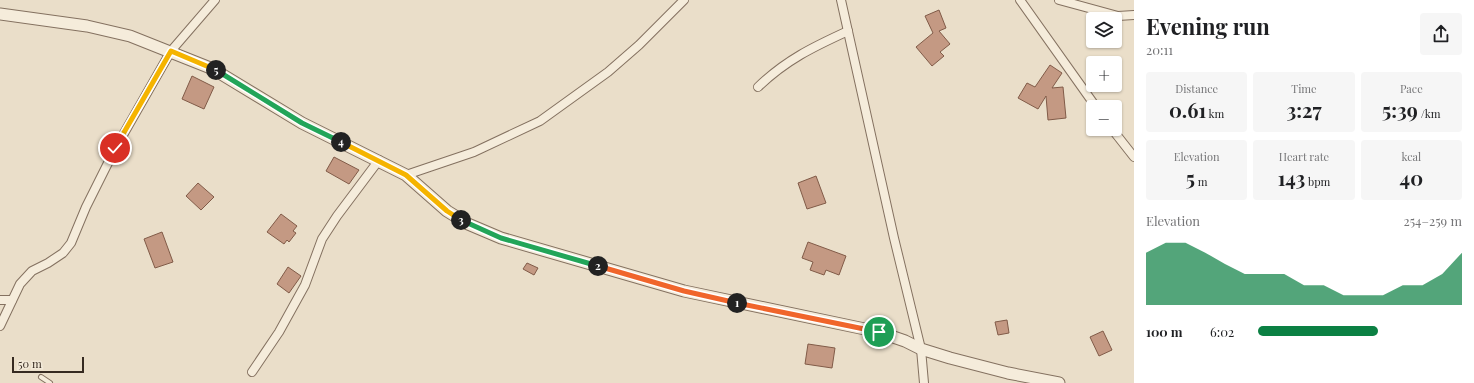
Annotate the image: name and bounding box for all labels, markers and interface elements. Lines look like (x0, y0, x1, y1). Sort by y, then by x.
text: Evening run (1146, 11, 1270, 41)
map controls (1086, 12, 1122, 136)
button: layers (1086, 12, 1122, 48)
button: share (1420, 13, 1462, 55)
text: 20:11 (1146, 41, 1173, 58)
button: + (1086, 56, 1122, 92)
pin: 5 (206, 60, 226, 80)
text: 5 (213, 62, 219, 77)
text: Distance (1175, 81, 1218, 96)
text: Time (1291, 81, 1317, 96)
text: Pace (1400, 81, 1423, 96)
text: 0.61 (1169, 96, 1206, 123)
text: 3:27 (1286, 96, 1322, 123)
text: 5:39 (1382, 96, 1418, 123)
button: − (1086, 100, 1122, 136)
text: km (1206, 106, 1224, 121)
text: /km (1418, 106, 1441, 121)
pin (98, 131, 132, 165)
pin: 4 (331, 132, 351, 152)
text: 4 (338, 134, 344, 149)
icon: check (104, 137, 126, 159)
text: Elevation (1174, 149, 1220, 164)
text: Heart rate (1279, 149, 1329, 164)
text: kcal (1401, 149, 1421, 164)
text: 5 (1186, 164, 1195, 191)
text: 143 (1278, 164, 1305, 191)
text: 40 (1400, 164, 1423, 191)
text: m (1195, 174, 1208, 189)
text: bpm (1305, 174, 1330, 189)
pin: 3 (451, 210, 471, 230)
text: 3 (458, 212, 464, 227)
text: Elevation (1146, 212, 1200, 229)
text: 254–259 m (1404, 212, 1462, 229)
pin: 2 (588, 256, 608, 276)
text: 2 (595, 258, 601, 273)
pin: 1 (727, 293, 747, 313)
text: 1 (735, 295, 739, 310)
pin (862, 315, 896, 349)
icon: arrive (868, 321, 890, 343)
text: 100 m (1146, 323, 1183, 340)
text: 6:02 (1210, 323, 1234, 340)
scale bar (12, 355, 84, 374)
text: 50 m (18, 356, 42, 371)

